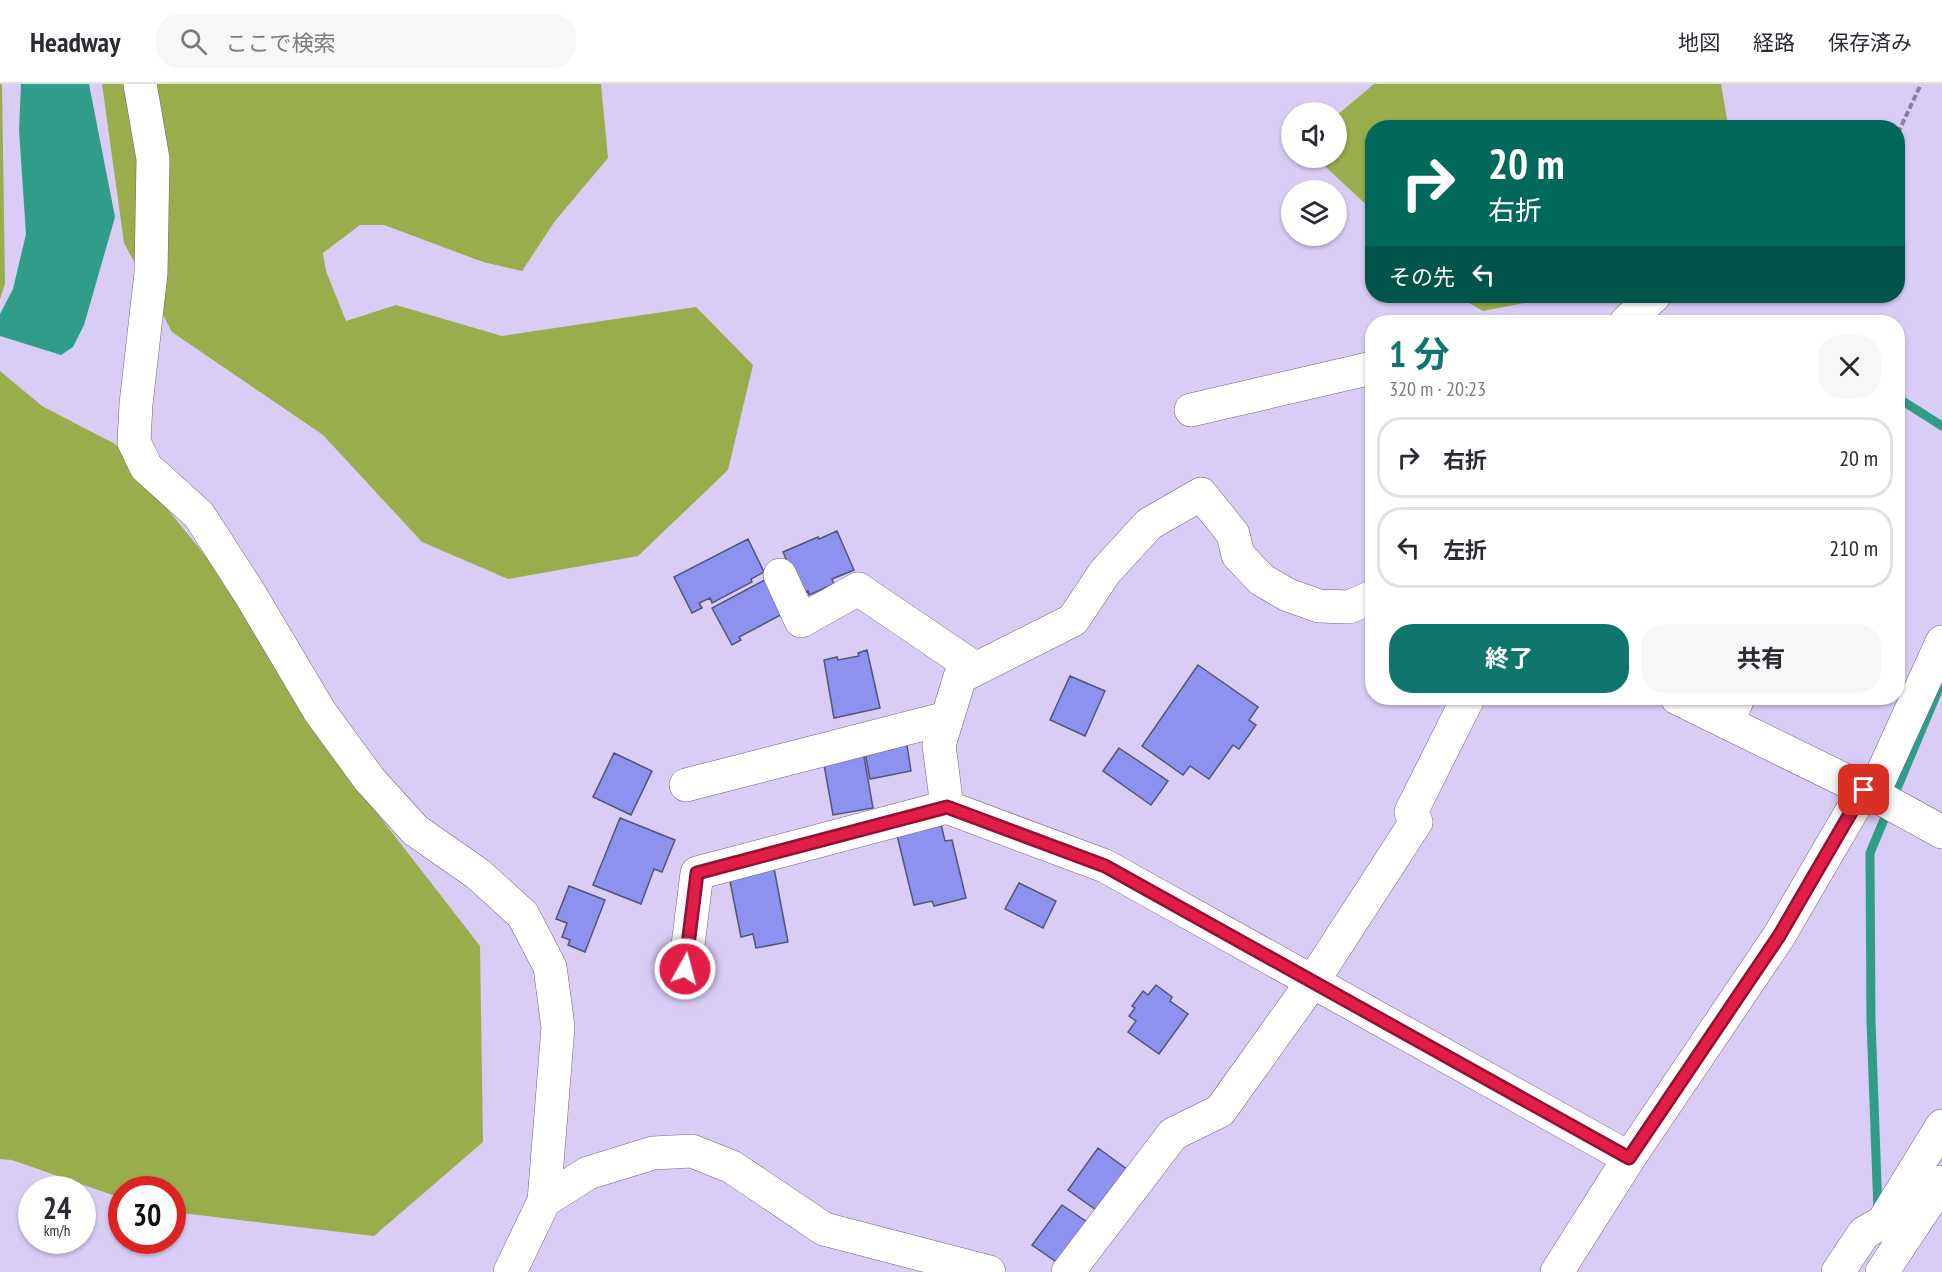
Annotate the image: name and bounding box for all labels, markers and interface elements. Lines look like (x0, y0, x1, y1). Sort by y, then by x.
search box (156, 14, 576, 68)
text: Headway (30, 23, 120, 60)
icon: search (177, 25, 210, 58)
text: ここで検索 (225, 29, 335, 57)
text: 地図 (1678, 29, 1720, 56)
text: 経路 (1753, 29, 1795, 56)
text: 保存済み (1828, 29, 1912, 56)
map controls (1281, 102, 1347, 246)
button: sound (1281, 102, 1347, 168)
text: 20 m (1488, 136, 1565, 191)
icon: right (1389, 144, 1467, 222)
button: layers (1281, 180, 1347, 246)
text: 右折 (1488, 193, 1542, 227)
icon: left (1467, 258, 1500, 291)
text: その先 (1389, 263, 1455, 291)
text: 1 分 (1389, 330, 1450, 377)
button: close (1818, 335, 1881, 398)
text: 320 m · 20:23 (1389, 376, 1486, 402)
icon: right (1392, 441, 1425, 474)
text: 20 m (1839, 444, 1878, 472)
text: 右折 (1443, 446, 1487, 474)
icon: left (1392, 531, 1425, 564)
text: 210 m (1829, 534, 1878, 562)
text: 左折 (1443, 536, 1487, 564)
button: 終了 (1389, 624, 1629, 693)
button: 共有 (1641, 624, 1881, 693)
pin (1838, 764, 1889, 815)
icon: arrive (1847, 773, 1880, 806)
position arrow (653, 937, 717, 1001)
speed limit sign: 30 (108, 1176, 186, 1254)
text: 24 (43, 1188, 71, 1227)
text: km/h (44, 1221, 70, 1240)

